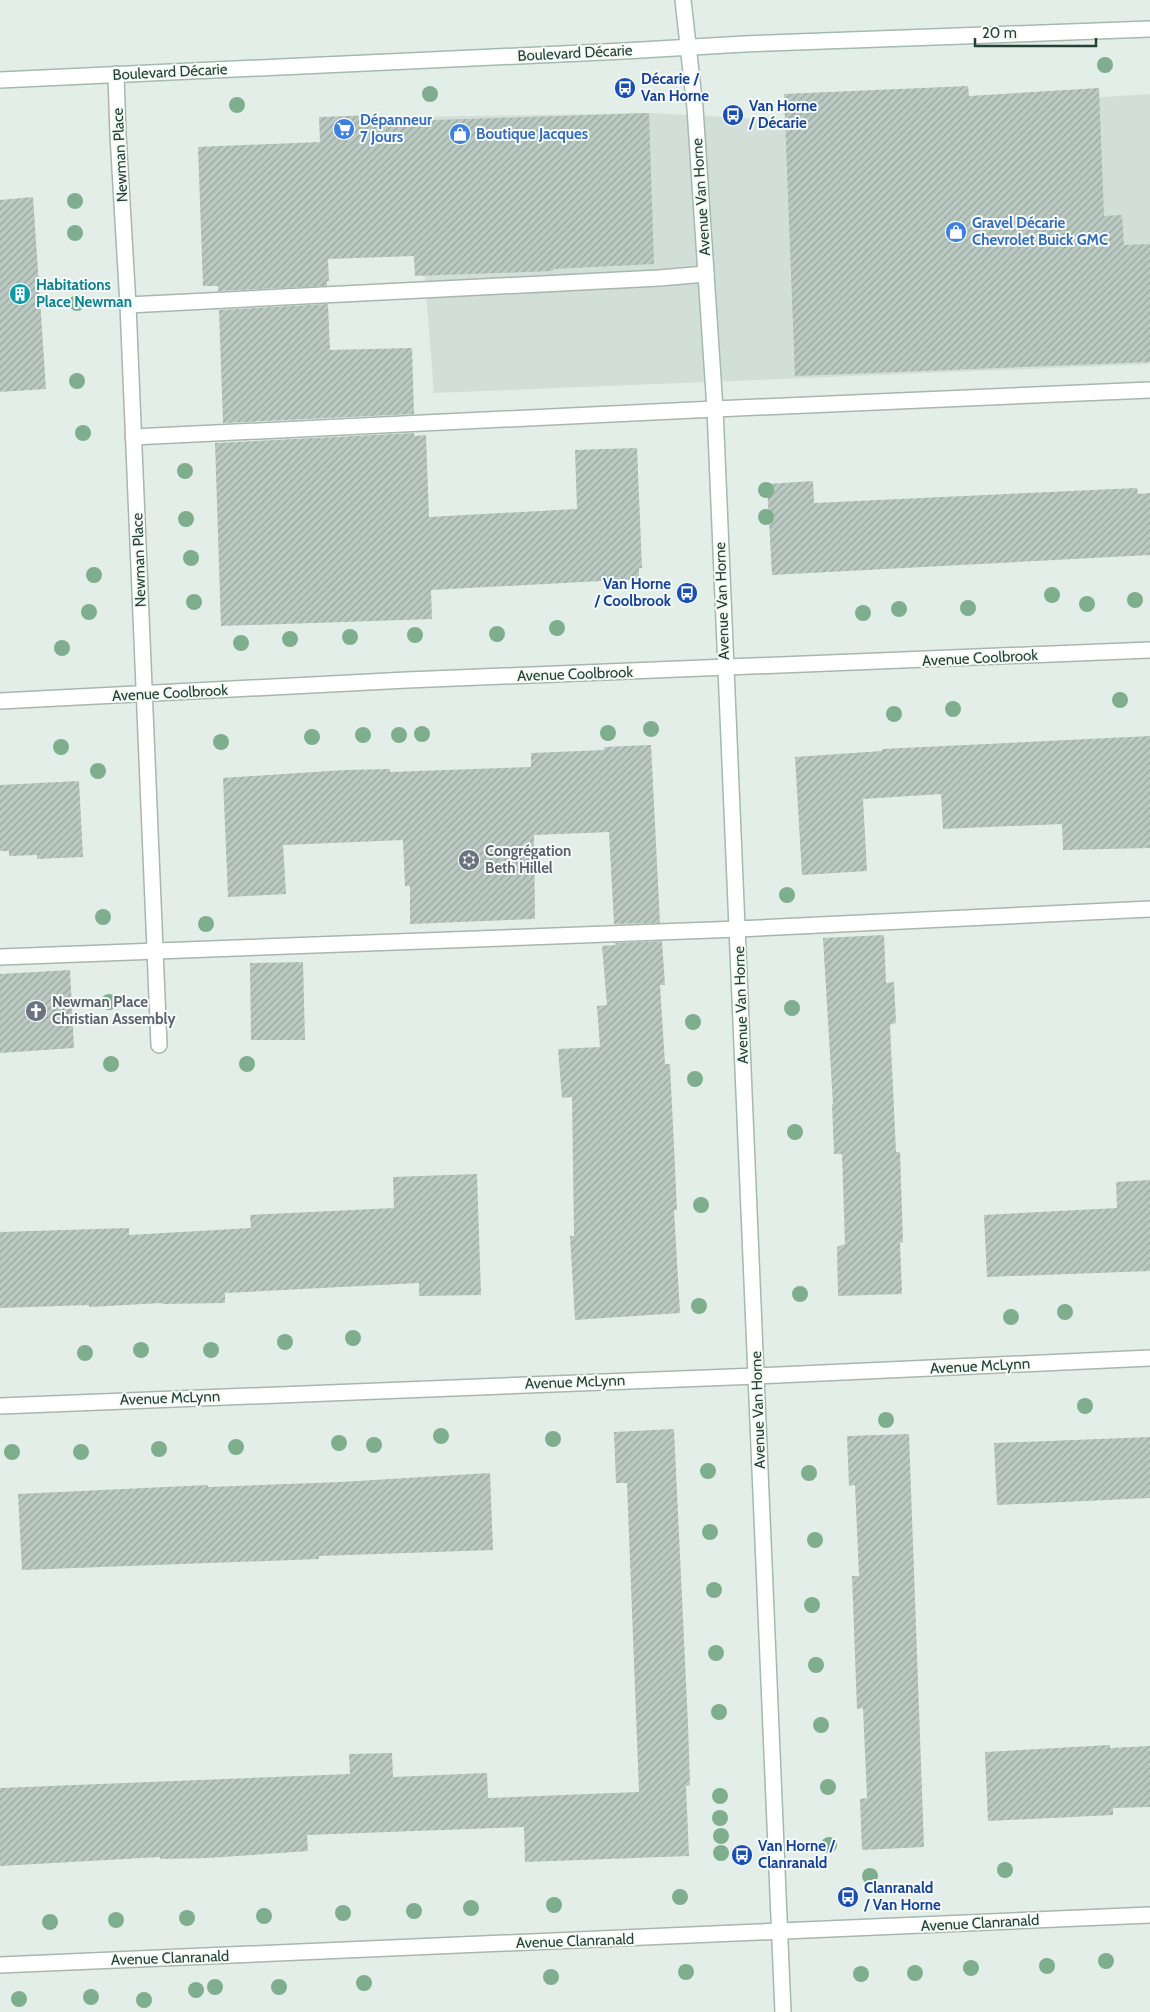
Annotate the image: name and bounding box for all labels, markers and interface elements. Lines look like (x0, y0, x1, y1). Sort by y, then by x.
scale bar (975, 15, 1096, 47)
text: 20 m (982, 24, 1017, 42)
street label: Boulevard Décarie (517, 41, 633, 65)
street label: Boulevard Décarie (112, 60, 228, 84)
place label: Décarie / Van Horne (641, 70, 709, 105)
bus stop icon: Décarie / Van Horne (613, 76, 637, 100)
place label: Van Horne / Décarie (748, 97, 817, 132)
bus stop icon: Van Horne / Décarie (721, 103, 745, 127)
street label: Newman Place (109, 107, 131, 203)
place label: Dépanneur 7 Jours (360, 111, 432, 146)
supermarket icon: Dépanneur 7 Jours (332, 117, 356, 141)
shop icon: Boutique Jacques (448, 122, 472, 146)
place label: Boutique Jacques (476, 125, 588, 143)
street label: Avenue Van Horne (688, 137, 714, 256)
place label: Gravel Décarie Chevrolet Buick GMC (972, 214, 1108, 249)
shop icon: Gravel Décarie Chevrolet Buick GMC (944, 220, 968, 244)
place label: Habitations Place Newman (36, 276, 132, 311)
building icon: Habitations Place Newman (8, 282, 32, 306)
street label: Newman Place (128, 512, 150, 608)
street label: Avenue Van Horne (711, 541, 733, 660)
place label: Van Horne / Coolbrook (593, 575, 672, 610)
bus stop icon: Van Horne / Coolbrook (675, 581, 699, 605)
street label: Avenue Coolbrook (922, 646, 1039, 670)
street label: Avenue Coolbrook (517, 663, 634, 685)
street label: Avenue Coolbrook (112, 681, 229, 705)
place label: Congrégation Beth Hillel (485, 842, 571, 877)
synagogue icon: Congrégation Beth Hillel (457, 848, 481, 872)
street label: Avenue Van Horne (730, 945, 752, 1064)
place label: Newman Place Christian Assembly (52, 993, 176, 1028)
church icon: Newman Place Christian Assembly (24, 999, 48, 1023)
street label: Avenue Van Horne (747, 1350, 769, 1469)
street label: Avenue McLynn (929, 1354, 1031, 1378)
street label: Avenue McLynn (525, 1371, 625, 1393)
street label: Avenue McLynn (120, 1387, 220, 1409)
place label: Van Horne / Clanranald (758, 1837, 835, 1872)
bus stop icon: Van Horne / Clanranald (730, 1843, 754, 1867)
place label: Clanranald / Van Horne (863, 1879, 941, 1914)
bus stop icon: Clanranald / Van Horne (836, 1885, 860, 1909)
street label: Avenue Clanranald (920, 1911, 1040, 1935)
street label: Avenue Clanranald (515, 1930, 635, 1952)
street label: Avenue Clanranald (110, 1947, 230, 1969)

